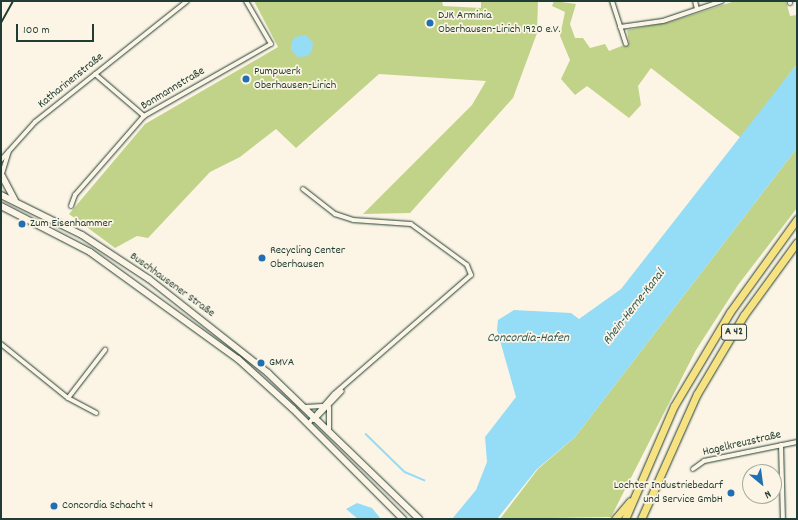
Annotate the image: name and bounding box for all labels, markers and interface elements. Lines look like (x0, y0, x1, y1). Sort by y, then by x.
place label: DJK Arminia Oberhausen-Lirich 1920 e.V. (438, 9, 561, 37)
scale bar (18, 16, 96, 42)
marker: DJK Arminia Oberhausen-Lirich 1920 e.V. (425, 18, 435, 28)
text: 100 m (23, 22, 50, 39)
street label: Katharinenstraße (35, 50, 107, 112)
street label: Bonmannstraße (138, 64, 208, 114)
place label: Pumpwerk Oberhausen-Lirich (254, 65, 336, 93)
marker: Pumpwerk Oberhausen-Lirich (241, 74, 251, 84)
place label: Zum Eisenhammer (30, 217, 112, 231)
marker: Zum Eisenhammer (17, 219, 27, 229)
place label: Recycling Center Oberhausen (270, 244, 345, 272)
street label: Buschhausener Straße (127, 249, 217, 321)
marker: Recycling Center Oberhausen (257, 253, 267, 263)
water label: Rhein-Herne-Kanal (601, 267, 669, 349)
road number: A 42 (721, 323, 747, 341)
water label: Concordia-Hafen (487, 331, 569, 347)
place label: GMVA (269, 356, 294, 370)
marker: GMVA (256, 358, 266, 368)
street label: Hagelkreuzstraße (701, 428, 783, 460)
north arrow (742, 464, 782, 504)
place label: Lochter Industriebedarf und Service GmbH (614, 479, 723, 507)
text: N (761, 485, 774, 502)
marker: Lochter Industriebedarf und Service GmbH (726, 488, 736, 498)
place label: Concordia Schacht 4 (62, 499, 153, 513)
marker: Concordia Schacht 4 (49, 501, 59, 511)

